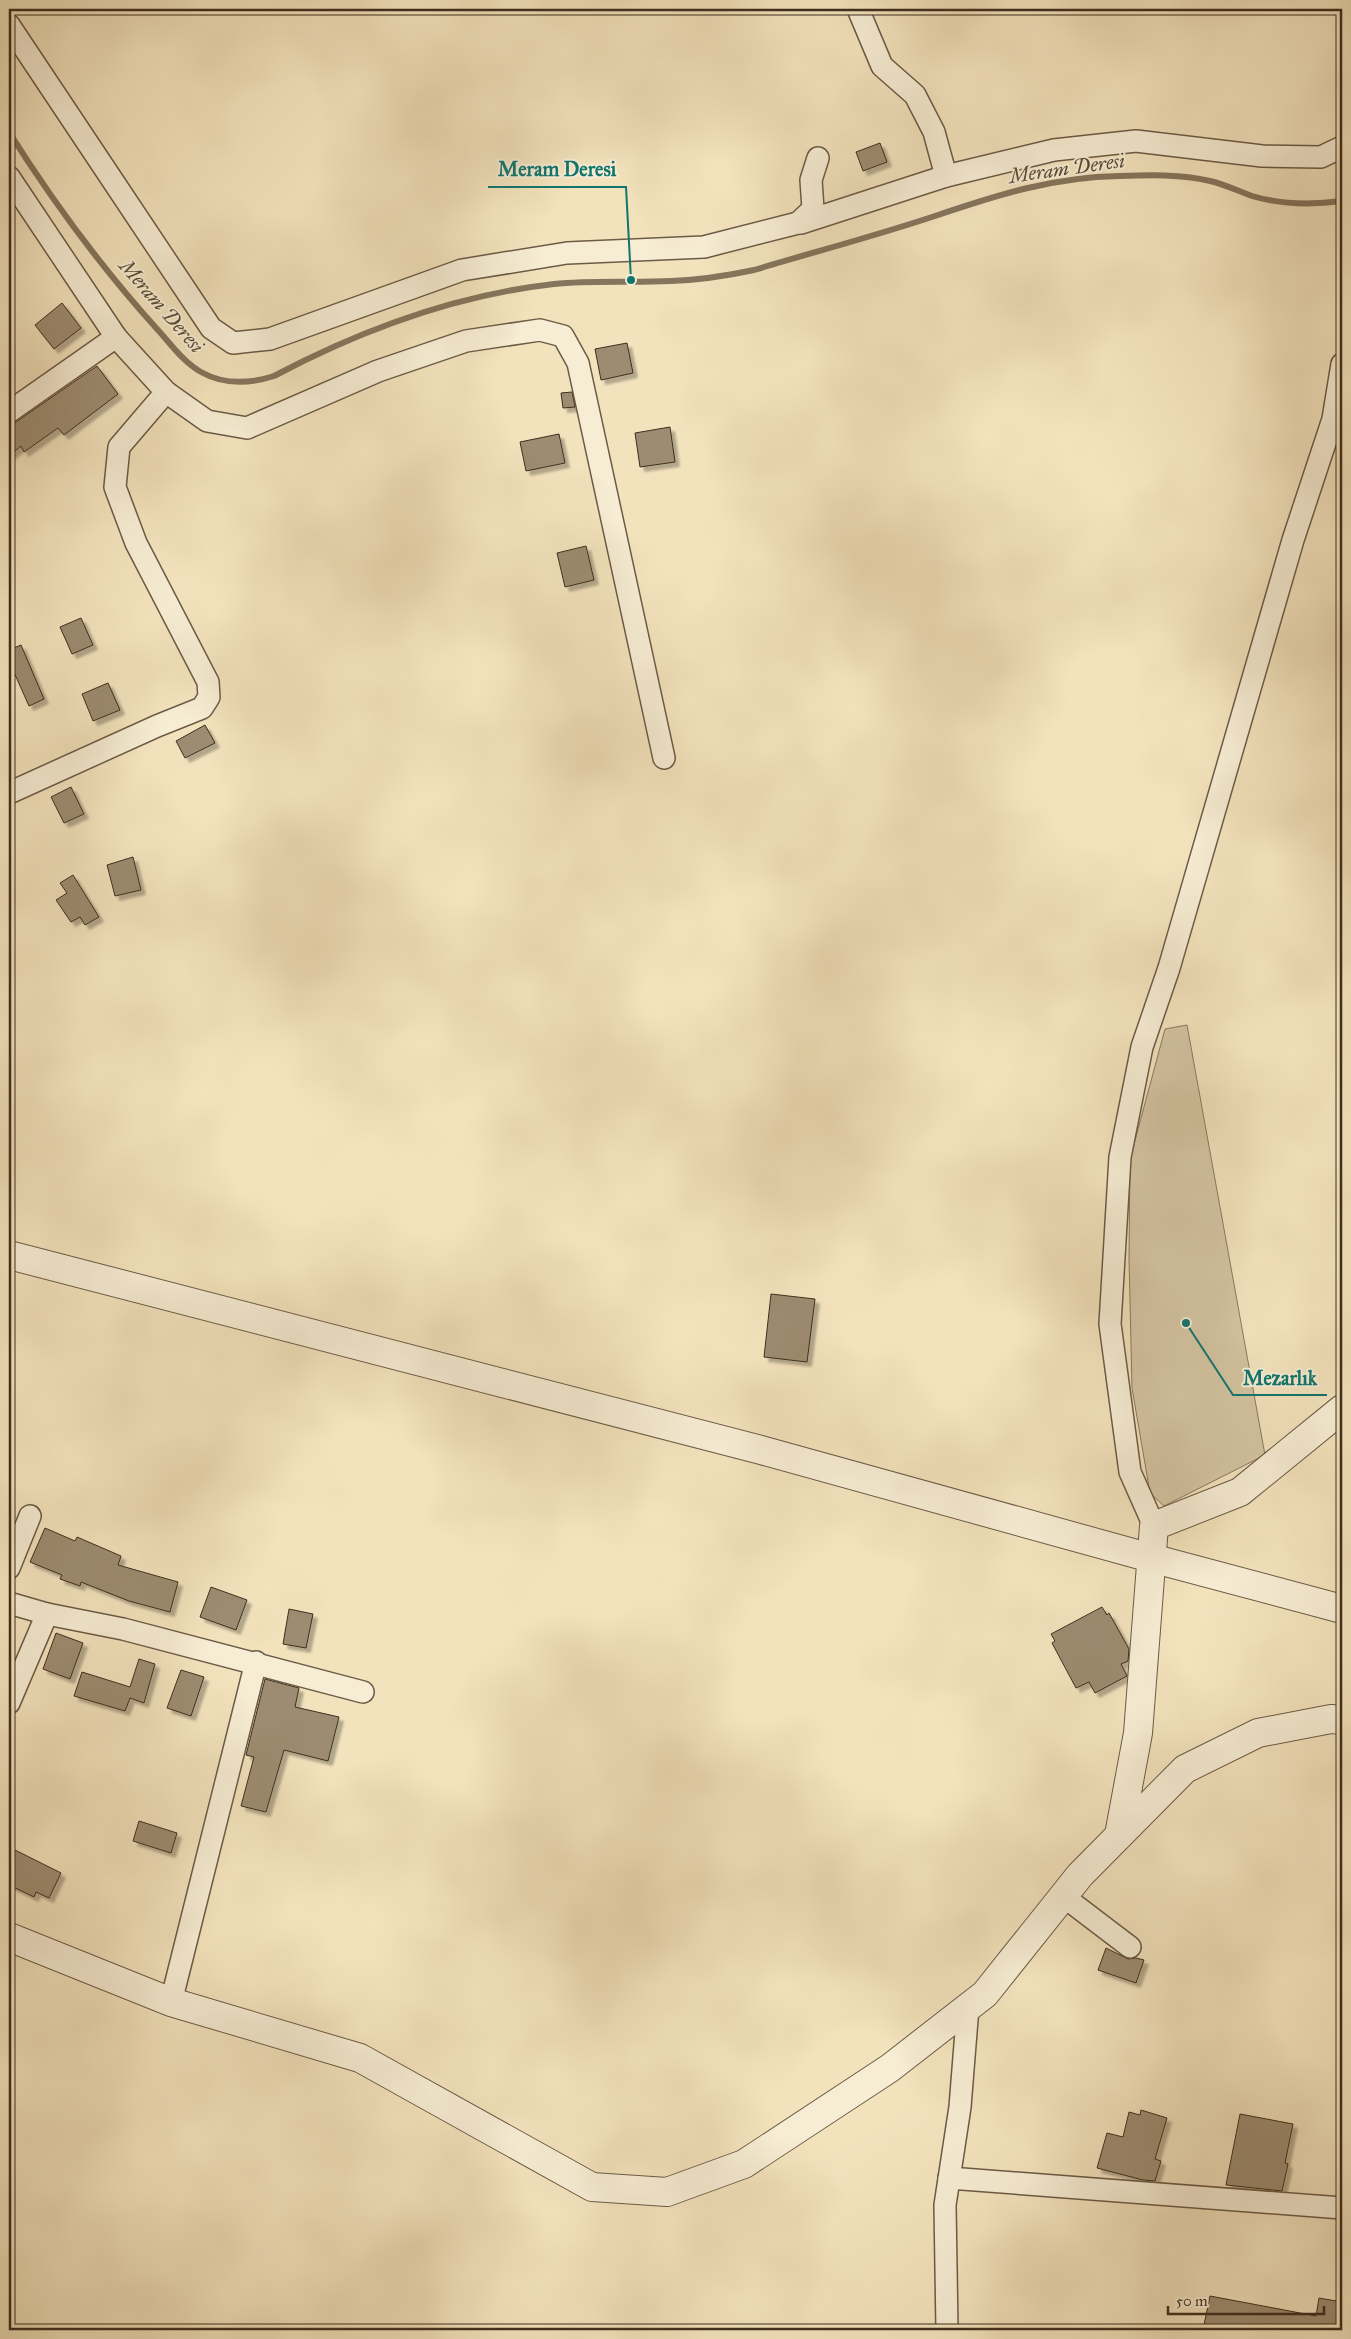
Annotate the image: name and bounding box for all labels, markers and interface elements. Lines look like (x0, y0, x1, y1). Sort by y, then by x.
water label: Meram Deresi (1006, 148, 1126, 188)
callout: Meram Deresi (488, 152, 626, 187)
text: Meram Deresi (498, 157, 617, 181)
water label: Meram Deresi (113, 253, 209, 358)
callout: Mezarlık (1233, 1360, 1327, 1395)
text: Mezarlık (1243, 1366, 1318, 1390)
scale bar (1168, 2284, 1325, 2316)
text: 50 m (1176, 2292, 1208, 2310)

